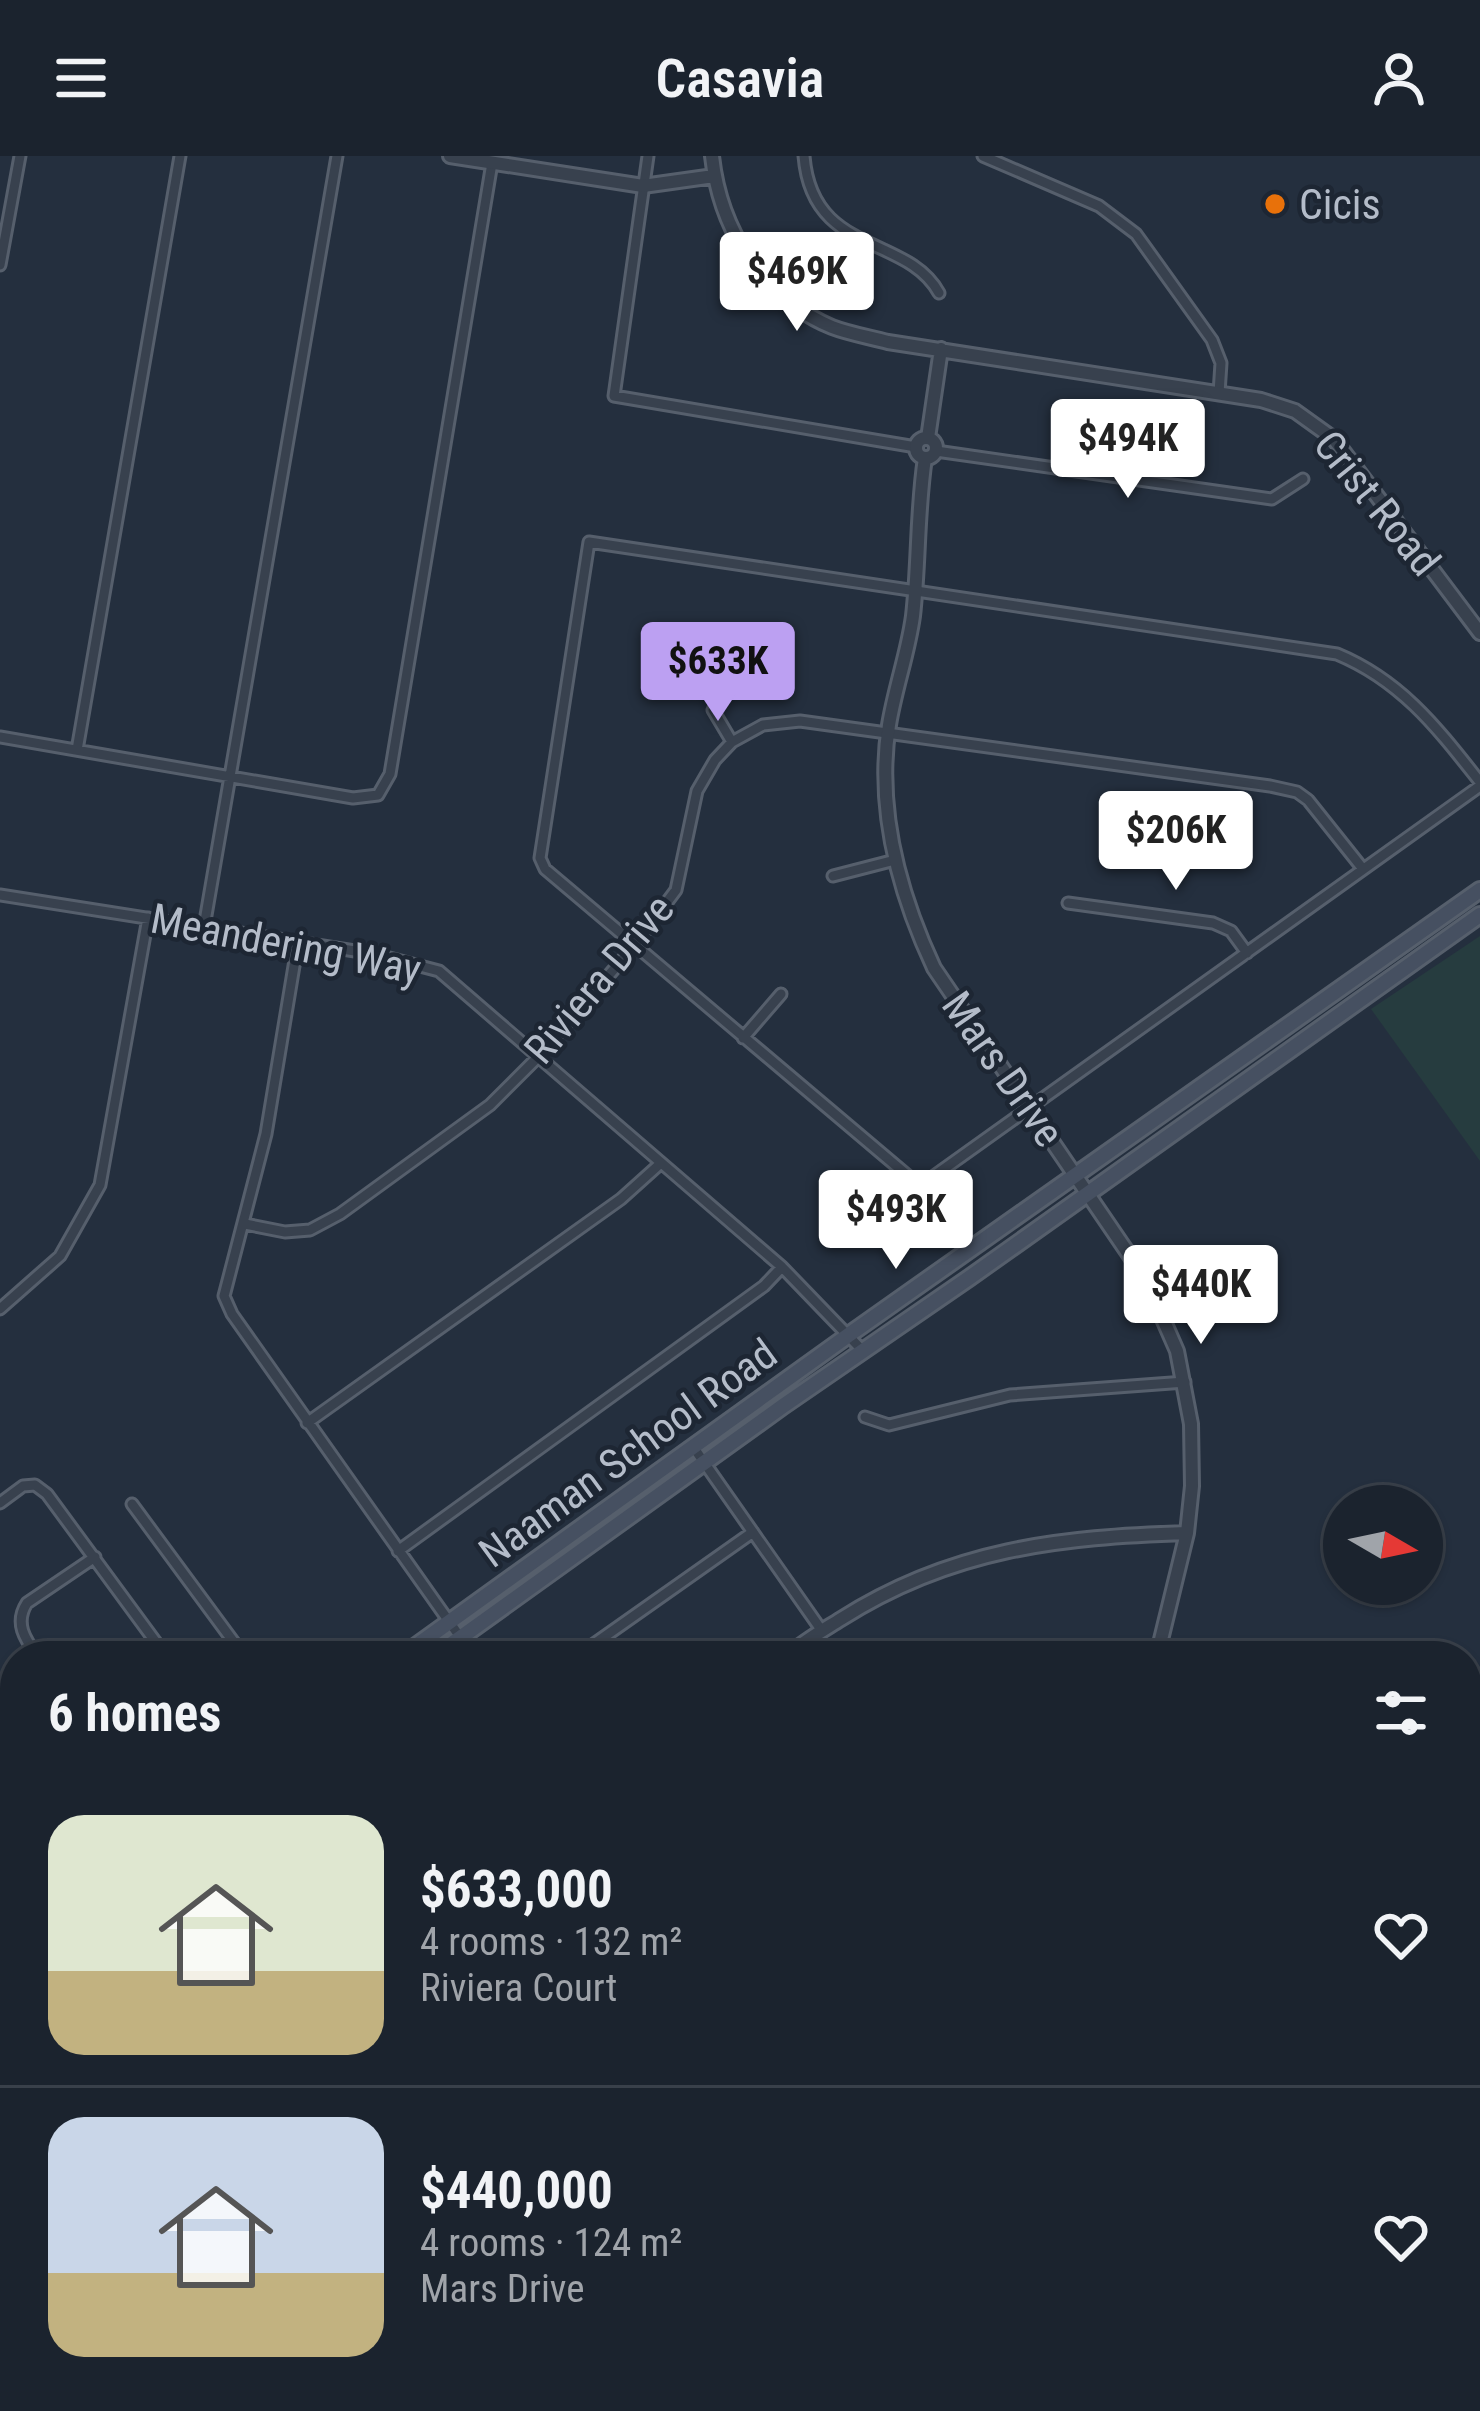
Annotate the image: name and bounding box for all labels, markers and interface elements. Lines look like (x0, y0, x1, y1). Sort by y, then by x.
icon: menu (48, 45, 114, 111)
icon: person (1366, 45, 1432, 111)
text: Casavia (656, 47, 824, 110)
place label: Cicis (1299, 180, 1381, 229)
marker: Cicis (1262, 191, 1288, 217)
pin: $469K (713, 232, 881, 334)
text: $469K (747, 248, 847, 294)
pin: $494K (1044, 399, 1212, 501)
text: $494K (1078, 415, 1178, 461)
street label: Crist Road (1304, 421, 1450, 585)
pin: $633K (634, 622, 802, 724)
text: $633K (668, 638, 768, 684)
pin: $206K (1092, 791, 1260, 893)
text: $206K (1126, 807, 1226, 853)
street label: Riviera Drive (514, 885, 684, 1073)
street label: Meandering Way (147, 894, 425, 994)
street label: Mars Drive (932, 982, 1074, 1156)
pin: $493K (812, 1170, 980, 1272)
text: $493K (846, 1186, 946, 1232)
pin: $440K (1117, 1245, 1285, 1347)
text: $440K (1151, 1261, 1251, 1307)
street label: Naaman School Road (470, 1329, 786, 1577)
north arrow (1323, 1485, 1443, 1605)
map controls (1323, 1485, 1443, 1605)
icon: filters (1368, 1680, 1434, 1746)
text: 6 homes (48, 1684, 221, 1743)
text: $633,000 (420, 1860, 613, 1919)
icon: home (144, 1863, 288, 2007)
icon: heart (1368, 1902, 1434, 1968)
text: 4 rooms · 132 m² (420, 1919, 682, 1965)
text: Riviera Court (420, 1965, 617, 2011)
text: $440,000 (420, 2161, 613, 2220)
icon: home (144, 2165, 288, 2309)
icon: heart (1368, 2204, 1434, 2270)
text: 4 rooms · 124 m² (420, 2220, 682, 2266)
text: Mars Drive (420, 2266, 585, 2312)

